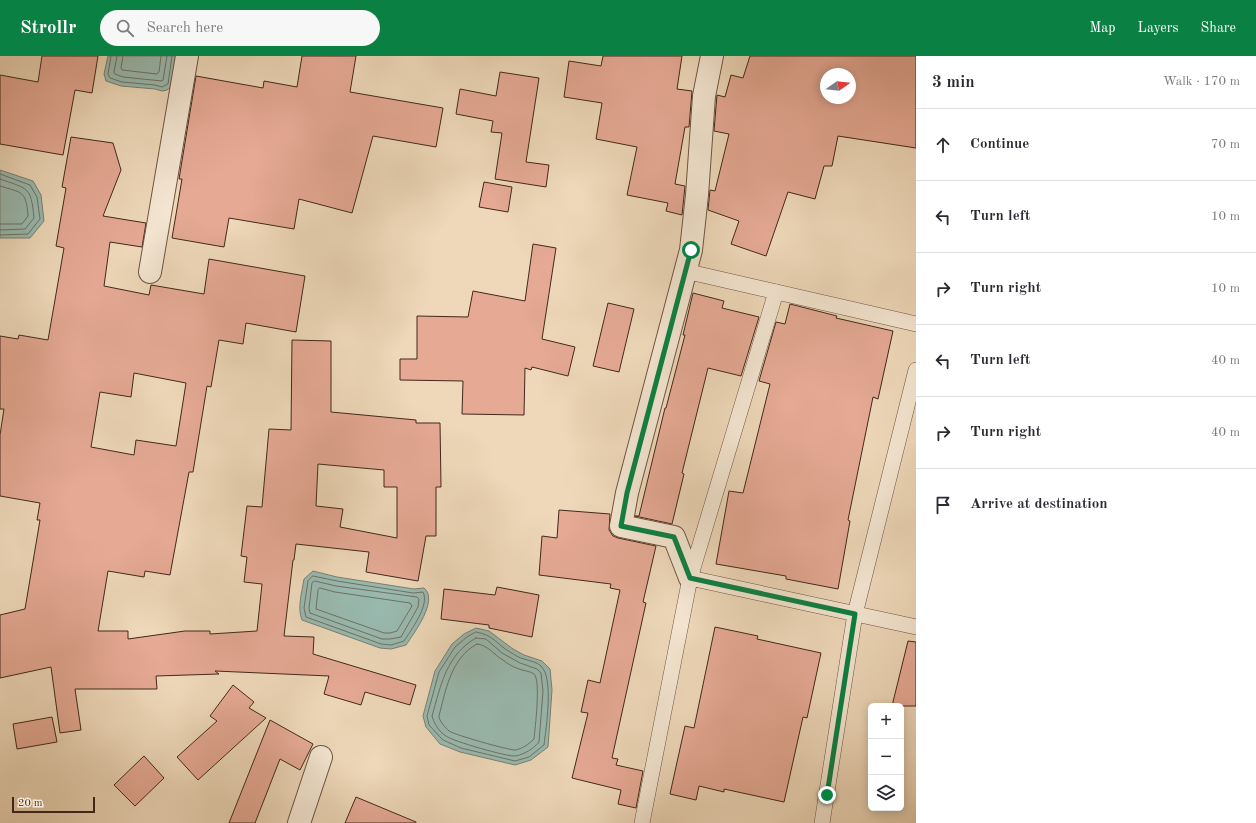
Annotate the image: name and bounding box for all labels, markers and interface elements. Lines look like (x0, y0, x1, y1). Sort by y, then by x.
search box (100, 10, 380, 46)
icon: search (114, 17, 136, 39)
text: Strollr (20, 19, 76, 38)
text: Search here (146, 21, 223, 36)
text: Map (1090, 21, 1116, 35)
text: Layers (1138, 21, 1179, 35)
text: Share (1201, 21, 1236, 35)
north arrow (820, 68, 856, 104)
text: 3 min (932, 74, 975, 91)
text: Walk · 170 m (1163, 75, 1240, 88)
icon: ahead (932, 134, 954, 156)
text: Continue (970, 137, 1029, 152)
text: 70 m (1211, 138, 1240, 151)
icon: left (932, 206, 954, 228)
text: Turn left (970, 209, 1030, 224)
text: 10 m (1211, 210, 1240, 223)
route start (682, 241, 700, 259)
icon: right (932, 278, 954, 300)
text: Turn right (970, 281, 1041, 296)
text: 10 m (1211, 282, 1240, 295)
icon: left (932, 350, 954, 372)
text: Turn left (970, 353, 1030, 368)
text: 40 m (1211, 354, 1240, 367)
icon: right (932, 422, 954, 444)
text: Turn right (970, 425, 1041, 440)
text: 40 m (1211, 426, 1240, 439)
icon: arrive (932, 494, 954, 516)
text: Arrive at destination (970, 497, 1108, 512)
map controls (868, 703, 904, 811)
button: + (868, 703, 904, 739)
button: − (868, 739, 904, 775)
button: layers (868, 775, 904, 811)
route end (818, 786, 836, 804)
scale bar (12, 795, 95, 814)
text: 20 m (18, 798, 43, 809)

